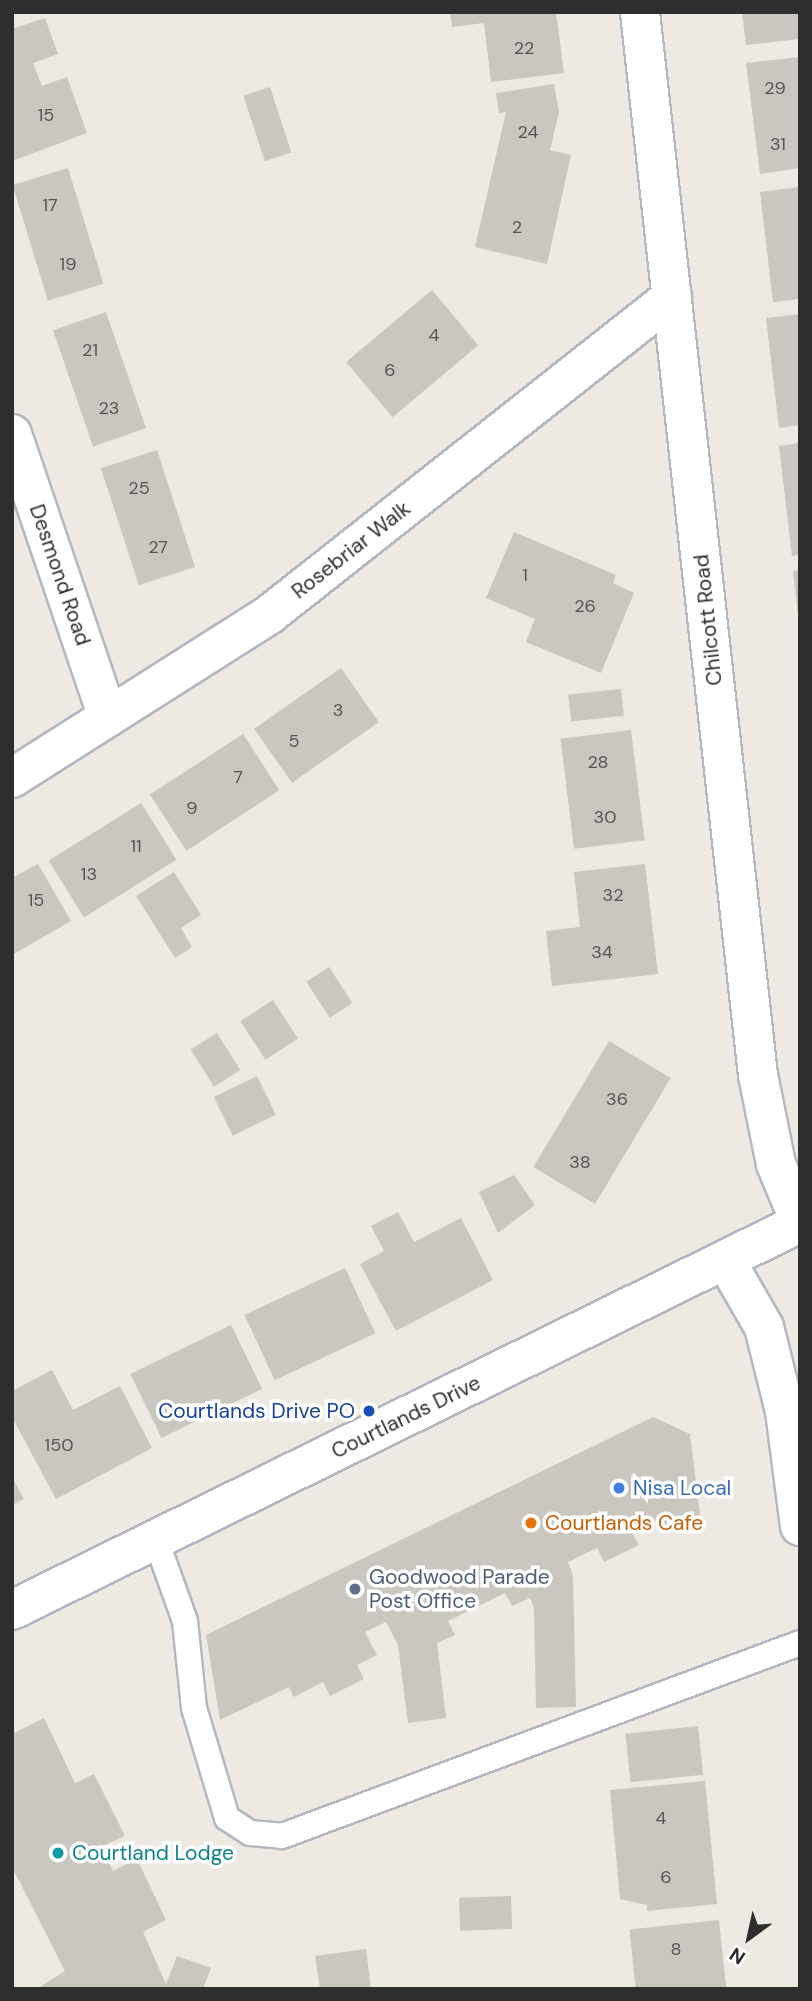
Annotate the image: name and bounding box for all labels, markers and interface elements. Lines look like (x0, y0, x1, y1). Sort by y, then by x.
house number: 22 (514, 37, 534, 59)
house number: 29 (764, 77, 786, 99)
house number: 15 (38, 104, 54, 126)
house number: 24 (518, 121, 538, 143)
house number: 31 (770, 133, 786, 155)
house number: 17 (42, 194, 58, 216)
house number: 2 (512, 216, 522, 238)
house number: 19 (60, 253, 76, 275)
house number: 4 (429, 324, 439, 346)
house number: 21 (82, 339, 98, 361)
house number: 6 (384, 359, 396, 381)
house number: 23 (98, 397, 120, 419)
house number: 25 (128, 477, 150, 499)
street label: Rosebriar Walk (287, 496, 415, 604)
street label: Desmond Road (24, 501, 96, 649)
house number: 27 (148, 536, 168, 558)
street label: Chilcott Road (689, 553, 727, 687)
house number: 1 (522, 564, 528, 586)
house number: 26 (574, 595, 596, 617)
house number: 3 (333, 699, 343, 721)
house number: 5 (289, 730, 299, 752)
house number: 28 (587, 751, 609, 773)
house number: 7 (233, 766, 243, 788)
house number: 9 (186, 797, 198, 819)
house number: 30 (594, 806, 616, 828)
house number: 11 (130, 835, 142, 857)
house number: 13 (81, 863, 97, 885)
house number: 32 (602, 884, 624, 906)
house number: 15 (28, 889, 44, 911)
house number: 34 (591, 941, 613, 963)
house number: 36 (606, 1088, 628, 1110)
house number: 38 (569, 1151, 591, 1173)
street label: Courtlands Drive (327, 1370, 485, 1464)
place label: Courtlands Drive PO (158, 1398, 355, 1424)
marker: Courtlands Drive PO (361, 1403, 377, 1419)
house number: 150 (45, 1434, 73, 1456)
place label: Nisa Local (633, 1475, 731, 1501)
marker: Nisa Local (611, 1480, 627, 1496)
place label: Courtlands Cafe (545, 1510, 703, 1536)
marker: Courtlands Cafe (523, 1515, 539, 1531)
place label: Goodwood Parade Post Office (369, 1564, 550, 1614)
marker: Goodwood Parade Post Office (347, 1581, 363, 1597)
house number: 4 (656, 1807, 666, 1829)
place label: Courtland Lodge (72, 1840, 234, 1866)
marker: Courtland Lodge (50, 1845, 66, 1861)
house number: 6 (660, 1866, 672, 1888)
north arrow (714, 1903, 784, 1973)
house number: 8 (671, 1938, 681, 1960)
text: N (725, 1942, 750, 1970)

